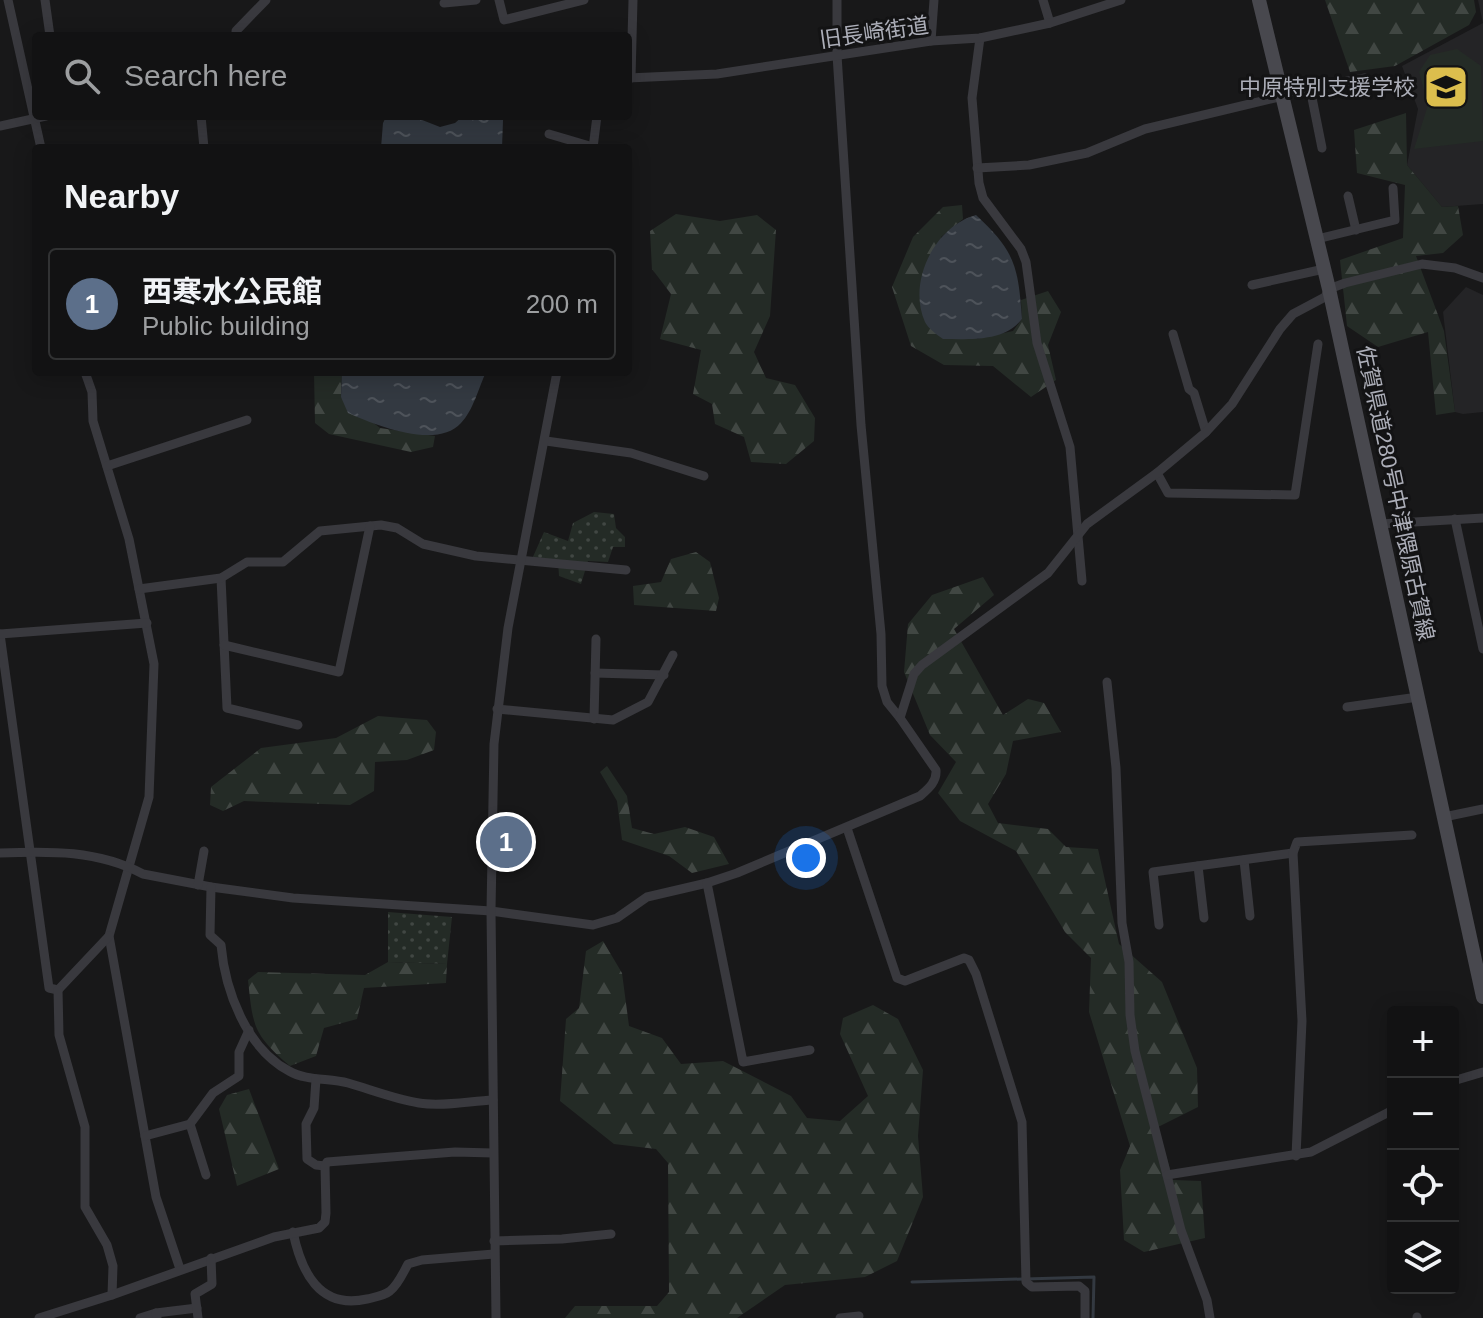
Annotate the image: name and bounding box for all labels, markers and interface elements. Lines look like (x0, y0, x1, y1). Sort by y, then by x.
street label: 旧長崎街道 (818, 12, 930, 53)
search box (32, 32, 632, 120)
icon: search (60, 54, 104, 98)
text: Search here (124, 59, 287, 92)
school or university icon: 中原特別支援学校 (1422, 63, 1470, 111)
place label: 中原特別支援学校 (1239, 75, 1415, 100)
text: Nearby (64, 177, 179, 215)
text: 西寒水公民館 (142, 275, 322, 308)
text: 1 (85, 289, 99, 319)
text: 200 m (526, 289, 598, 319)
text: Public building (142, 311, 310, 341)
street label: 佐賀県道280号中津隈原古賀線 (1352, 343, 1439, 643)
pin: 1 (480, 812, 532, 872)
your location (786, 838, 826, 878)
map controls (1387, 1006, 1459, 1294)
button: + (1387, 1006, 1459, 1078)
button: − (1387, 1078, 1459, 1150)
button: locate (1387, 1150, 1459, 1222)
button: layers (1387, 1222, 1459, 1294)

